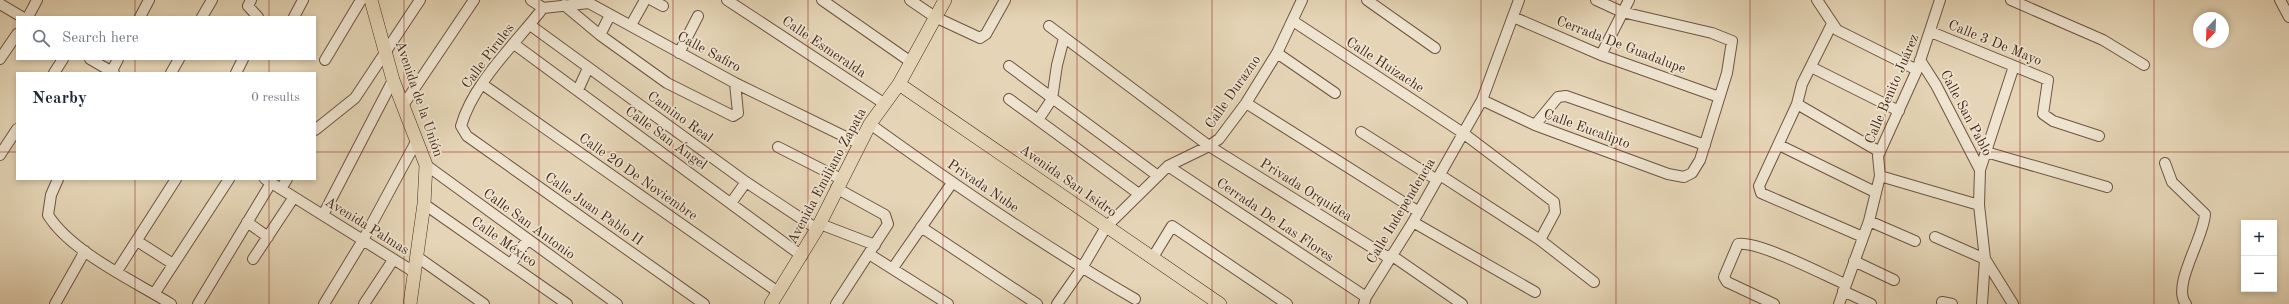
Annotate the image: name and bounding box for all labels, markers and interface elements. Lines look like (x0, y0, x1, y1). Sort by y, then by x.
north arrow (2193, 12, 2229, 48)
street label: Calle Esmeralda (779, 14, 869, 80)
street label: Cerrada De Guadalupe (1554, 14, 1688, 76)
search box (16, 16, 316, 60)
street label: Calle 3 De Mayo (1946, 18, 2044, 68)
street label: Calle Pirules (459, 21, 517, 91)
icon: search (30, 27, 52, 49)
street label: Calle Safiro (675, 29, 743, 75)
text: Search here (62, 31, 139, 46)
street label: Calle Benito Juárez (1863, 32, 1921, 146)
street label: Calle Huizache (1344, 35, 1426, 95)
street label: Avenida de la Unión (393, 39, 446, 159)
street label: Calle Durazno (1203, 53, 1263, 131)
street label: Calle San Pablo (1938, 68, 1995, 158)
street label: Camino Real (645, 89, 715, 145)
text: Nearby (32, 90, 87, 107)
text: 0 results (251, 91, 300, 104)
street label: Calle San Ángel (623, 101, 711, 172)
street label: Avenida Emiliano Zapata (785, 106, 869, 246)
street label: Calle Eucalipto (1542, 107, 1632, 151)
street label: Calle 20 De Noviembre (576, 131, 700, 223)
street label: Avenida San Isidro (1017, 142, 1119, 220)
street label: Privada Orquídea (1258, 156, 1355, 224)
street label: Calle Independencia (1364, 156, 1438, 266)
street label: Privada Nube (945, 157, 1021, 215)
street label: Calle Juan Pablo II (542, 170, 646, 248)
street label: Cerrada De Las Flores (1214, 176, 1336, 264)
street label: Calle San Antonio (481, 186, 578, 262)
street label: Avenida Palmas (323, 195, 411, 257)
street label: Calle México (469, 214, 539, 270)
map controls (2241, 220, 2277, 292)
button: + (2241, 220, 2277, 256)
button: − (2241, 256, 2277, 292)

